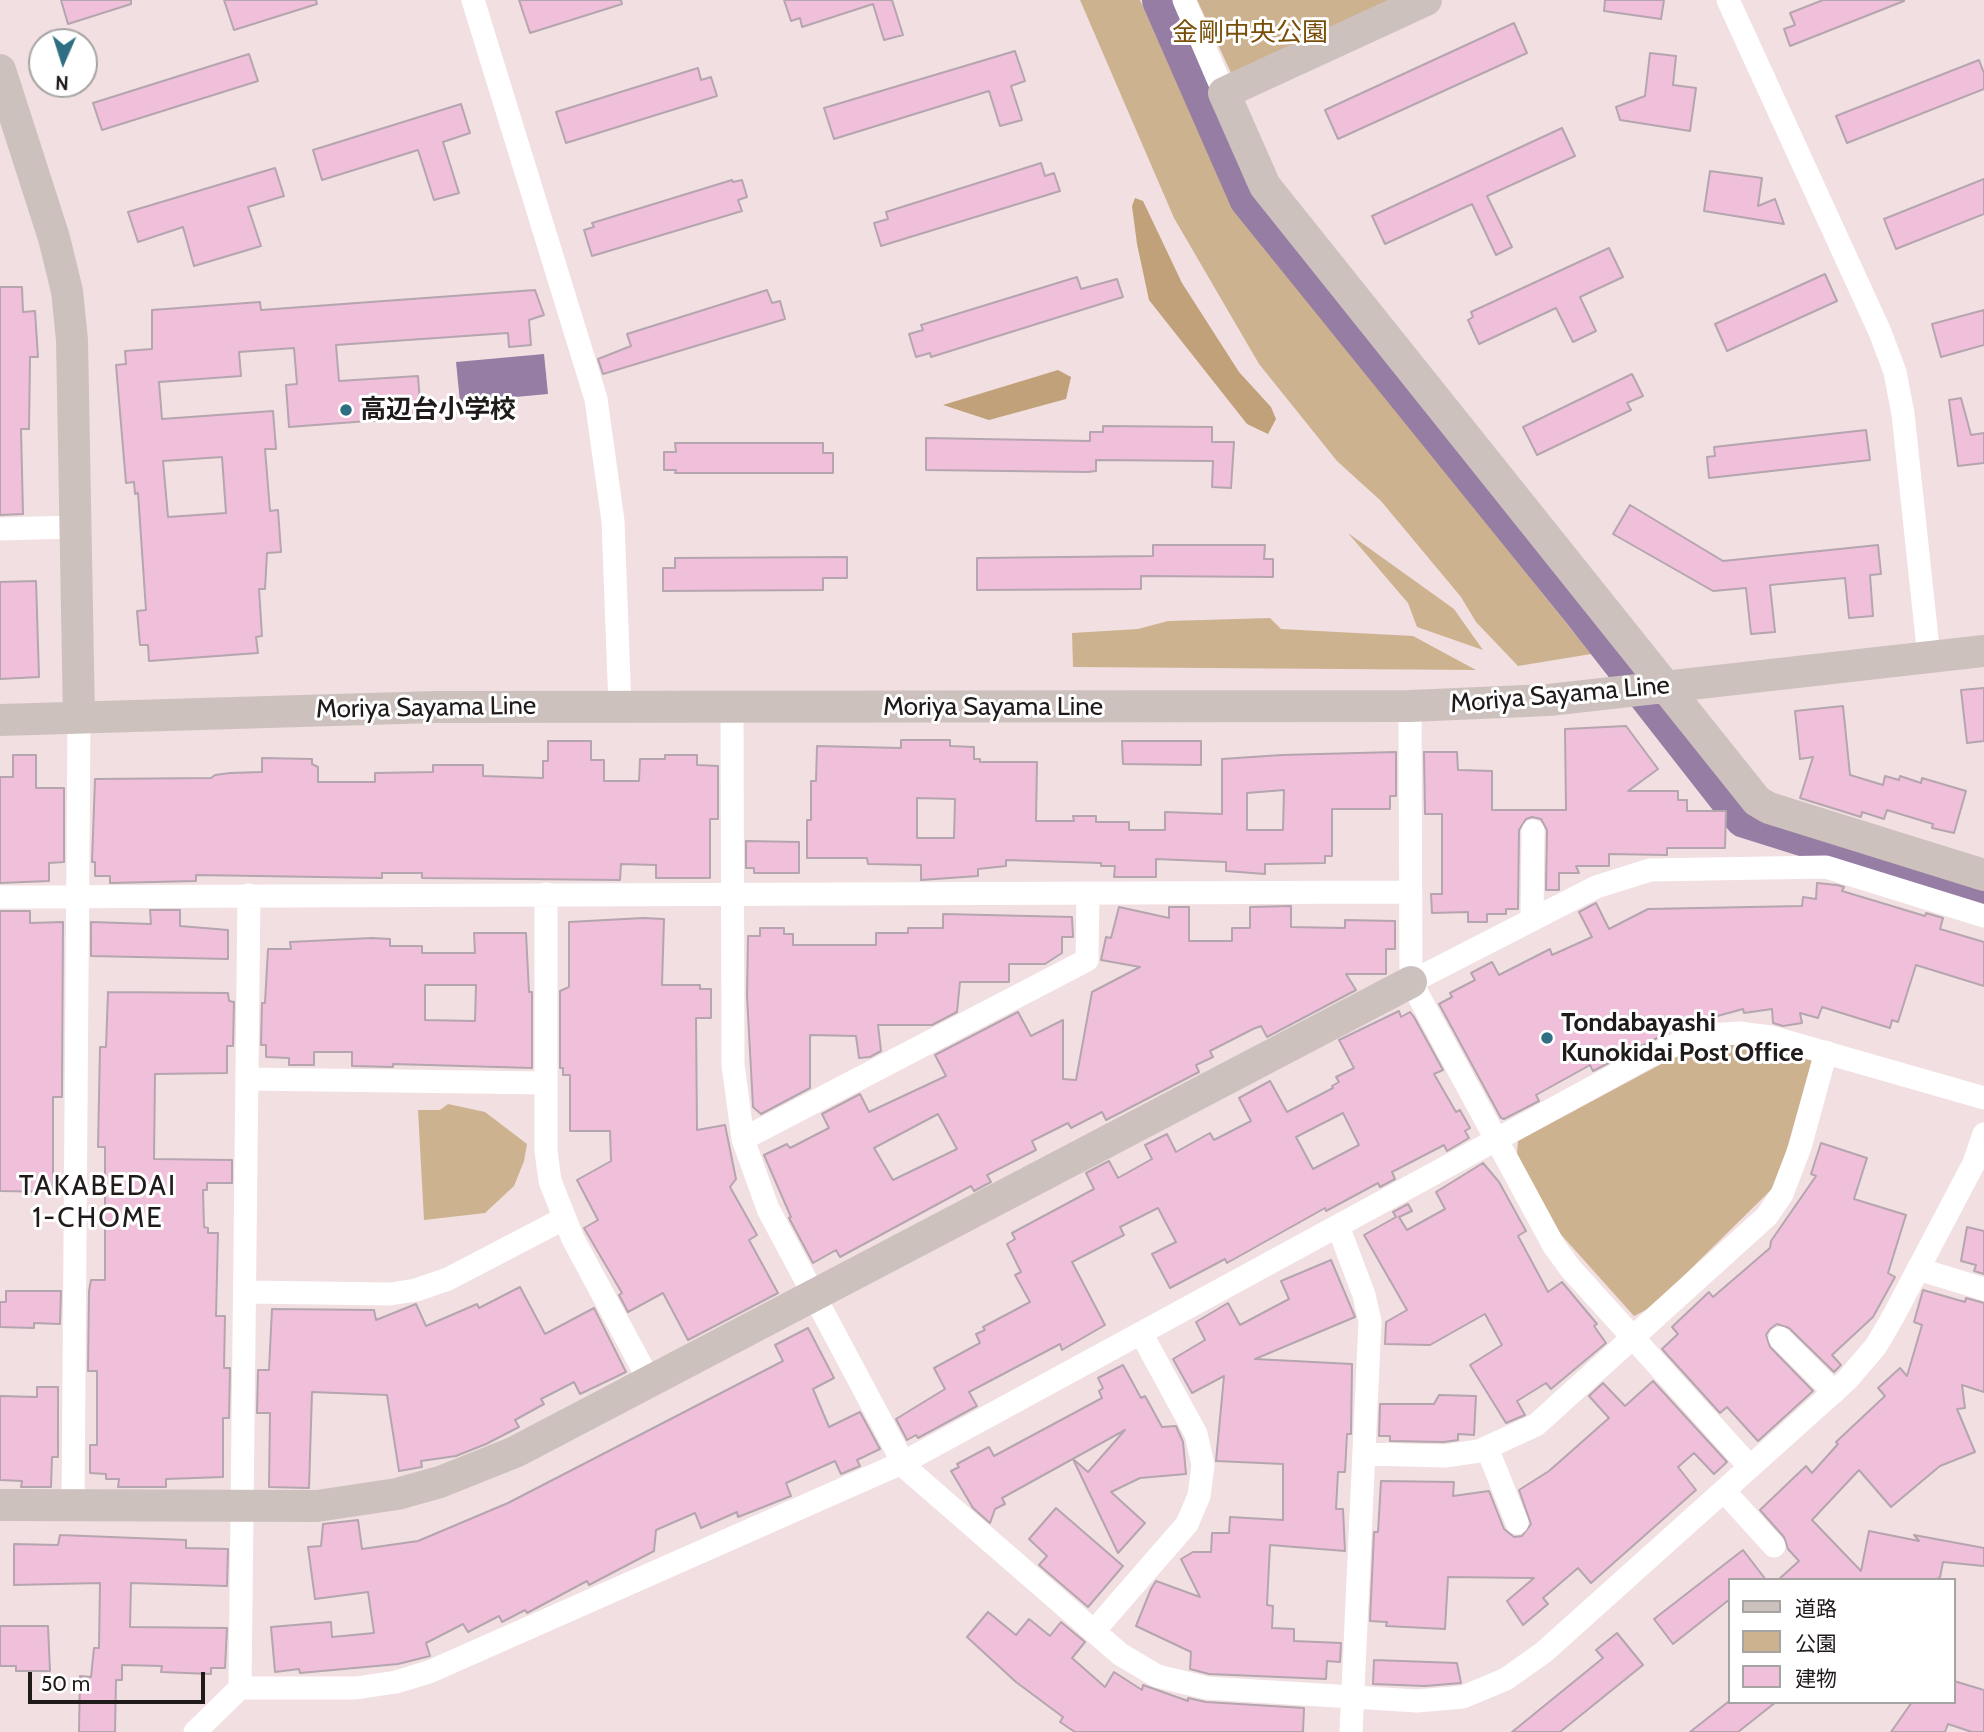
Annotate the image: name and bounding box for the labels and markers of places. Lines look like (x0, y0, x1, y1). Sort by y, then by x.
place label: 高辺台小学校 (360, 394, 516, 426)
marker: 高辺台小学校 (338, 402, 354, 418)
place label: Tondabayashi Kunokidai Post Office (1561, 1007, 1804, 1068)
marker: Tondabayashi Kunokidai Post Office (1539, 1030, 1555, 1046)

